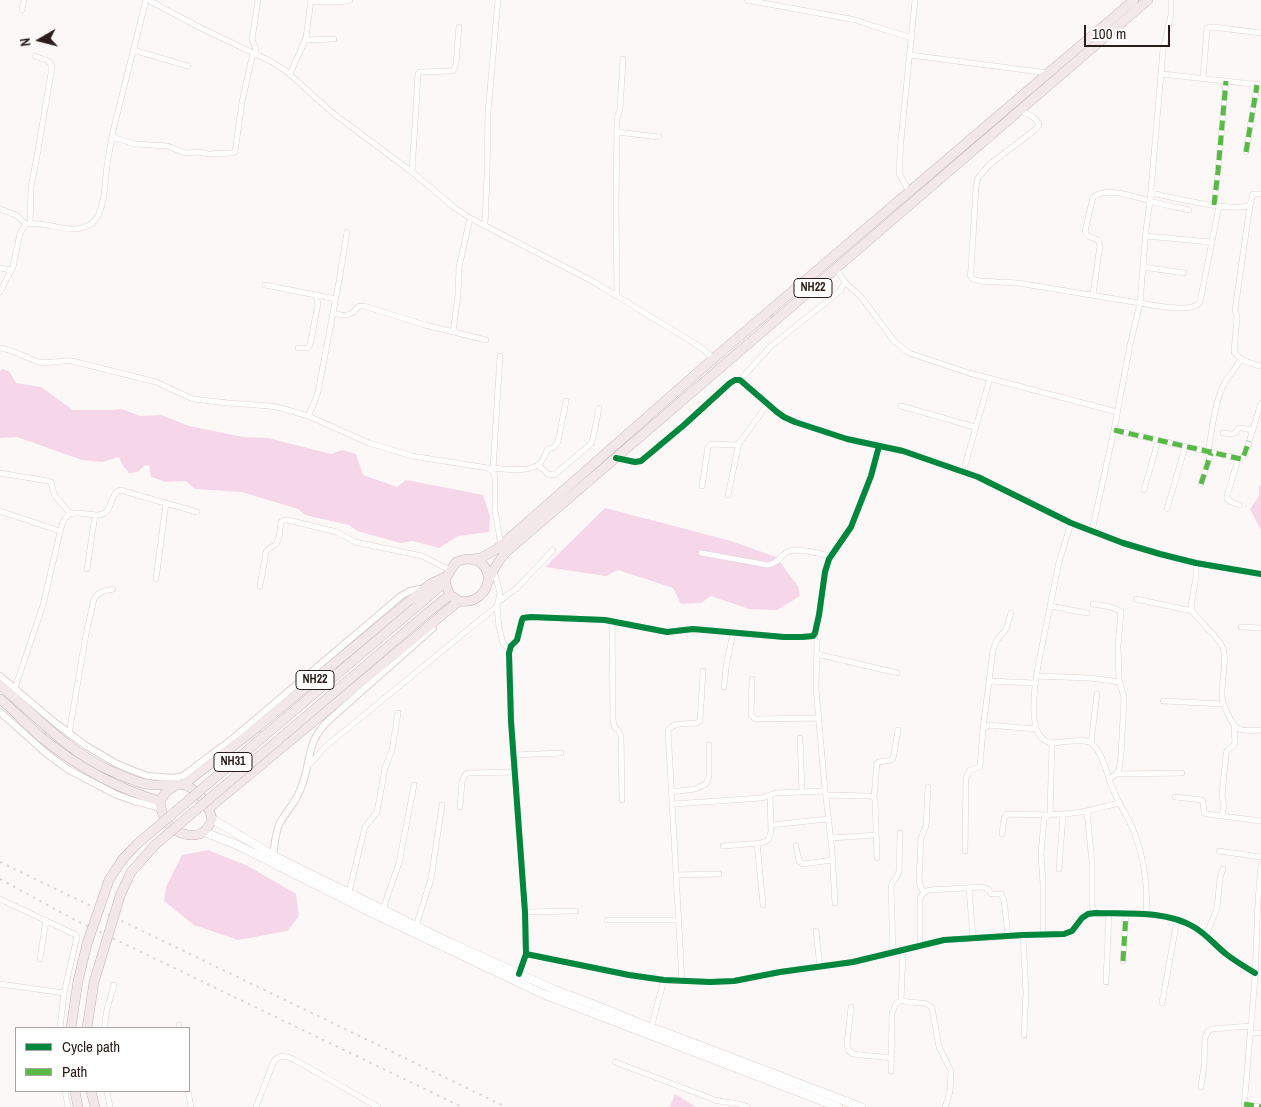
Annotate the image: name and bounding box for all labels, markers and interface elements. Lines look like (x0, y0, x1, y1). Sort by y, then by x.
north arrow (15, 15, 65, 65)
scale bar (1086, 15, 1172, 47)
text: 100 m (1092, 23, 1126, 44)
text: N (16, 37, 35, 47)
road number: NH22 (794, 278, 832, 298)
road number: NH22 (296, 670, 334, 690)
road number: NH31 (214, 752, 252, 772)
legend (15, 1027, 190, 1092)
text: Cycle path (62, 1036, 120, 1057)
text: Path (62, 1061, 87, 1082)

